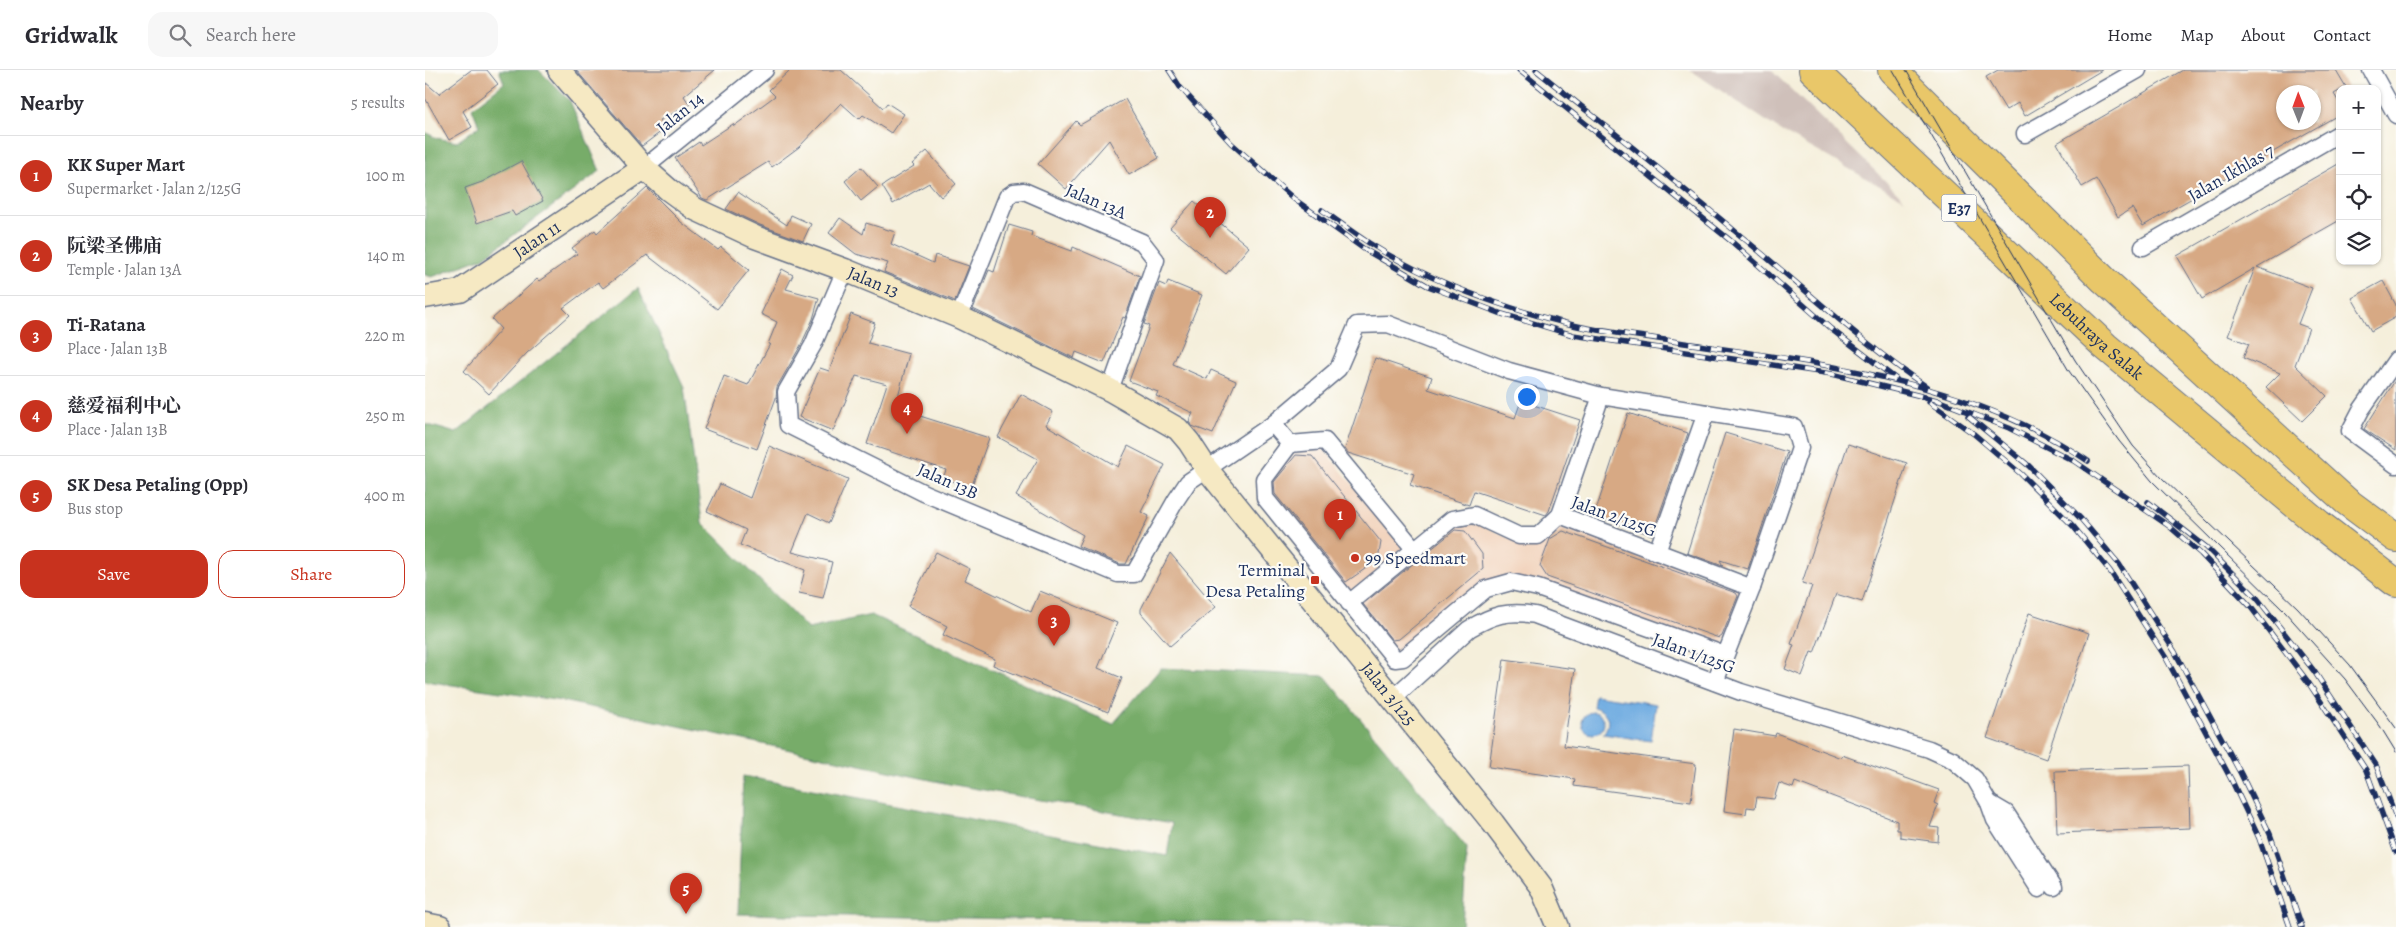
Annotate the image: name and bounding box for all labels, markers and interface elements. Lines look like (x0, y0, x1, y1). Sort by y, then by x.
search box (148, 12, 498, 57)
text: Gridwalk (25, 19, 118, 51)
icon: search (166, 21, 194, 49)
text: Search here (206, 22, 296, 48)
text: Home (2107, 23, 2152, 47)
text: Map (2180, 23, 2213, 47)
text: About (2241, 23, 2285, 47)
text: Contact (2313, 23, 2371, 47)
north arrow (2276, 85, 2321, 130)
map controls (2336, 85, 2381, 265)
button: + (2336, 85, 2381, 130)
street label: Jalan 14 (651, 87, 709, 139)
text: Nearby (20, 89, 83, 117)
text: 5 results (351, 92, 405, 114)
button: − (2336, 130, 2381, 175)
street label: Jalan Ikhlas 7 (2183, 138, 2279, 207)
text: KK Super Mart (67, 152, 185, 178)
text: 1 (33, 165, 39, 187)
text: 100 m (366, 165, 405, 187)
button: locate (2336, 175, 2381, 220)
street label: Jalan 13A (1062, 177, 1131, 225)
text: Supermarket · Jalan 2/125G (67, 178, 241, 200)
road number: E37 (1941, 195, 1977, 222)
pin: 2 (1194, 197, 1226, 238)
street label: Jalan 11 (508, 215, 565, 264)
button: layers (2336, 220, 2381, 265)
text: 阮梁圣佛庙 (67, 233, 162, 259)
text: 2 (32, 245, 40, 267)
text: 140 m (367, 245, 405, 267)
text: Temple · Jalan 13A (67, 259, 181, 281)
street label: Jalan 13 (844, 260, 903, 303)
street label: Lebuhraya Salak (2044, 287, 2149, 385)
text: Ti-Ratana (67, 312, 146, 338)
text: 3 (33, 325, 39, 347)
text: 220 m (365, 325, 405, 347)
text: Place · Jalan 13B (67, 338, 168, 360)
your location (1514, 384, 1540, 410)
text: 慈爱福利中心 (67, 393, 181, 419)
pin: 4 (891, 393, 923, 434)
text: 4 (32, 405, 40, 427)
text: 250 m (366, 405, 405, 427)
text: Place · Jalan 13B (67, 419, 168, 441)
street label: Jalan 13B (914, 457, 982, 505)
text: SK Desa Petaling (Opp) (67, 472, 248, 498)
text: 5 (33, 485, 39, 507)
text: 400 m (364, 485, 405, 507)
street label: Jalan 2/125G (1568, 490, 1660, 542)
text: Bus stop (67, 498, 123, 520)
pin: 1 (1324, 499, 1356, 540)
place label: 99 Speedmart (1365, 546, 1466, 570)
button: Save (20, 550, 208, 598)
button: Share (218, 550, 405, 598)
marker: 99 Speedmart (1349, 552, 1361, 564)
place label: Terminal Desa Petaling (1205, 558, 1306, 603)
marker: Terminal Desa Petaling (1309, 574, 1321, 586)
pin: 3 (1038, 605, 1070, 646)
street label: Jalan 1/125G (1649, 627, 1739, 679)
street label: Jalan 3/125 (1355, 657, 1422, 731)
pin: 5 (670, 873, 702, 914)

